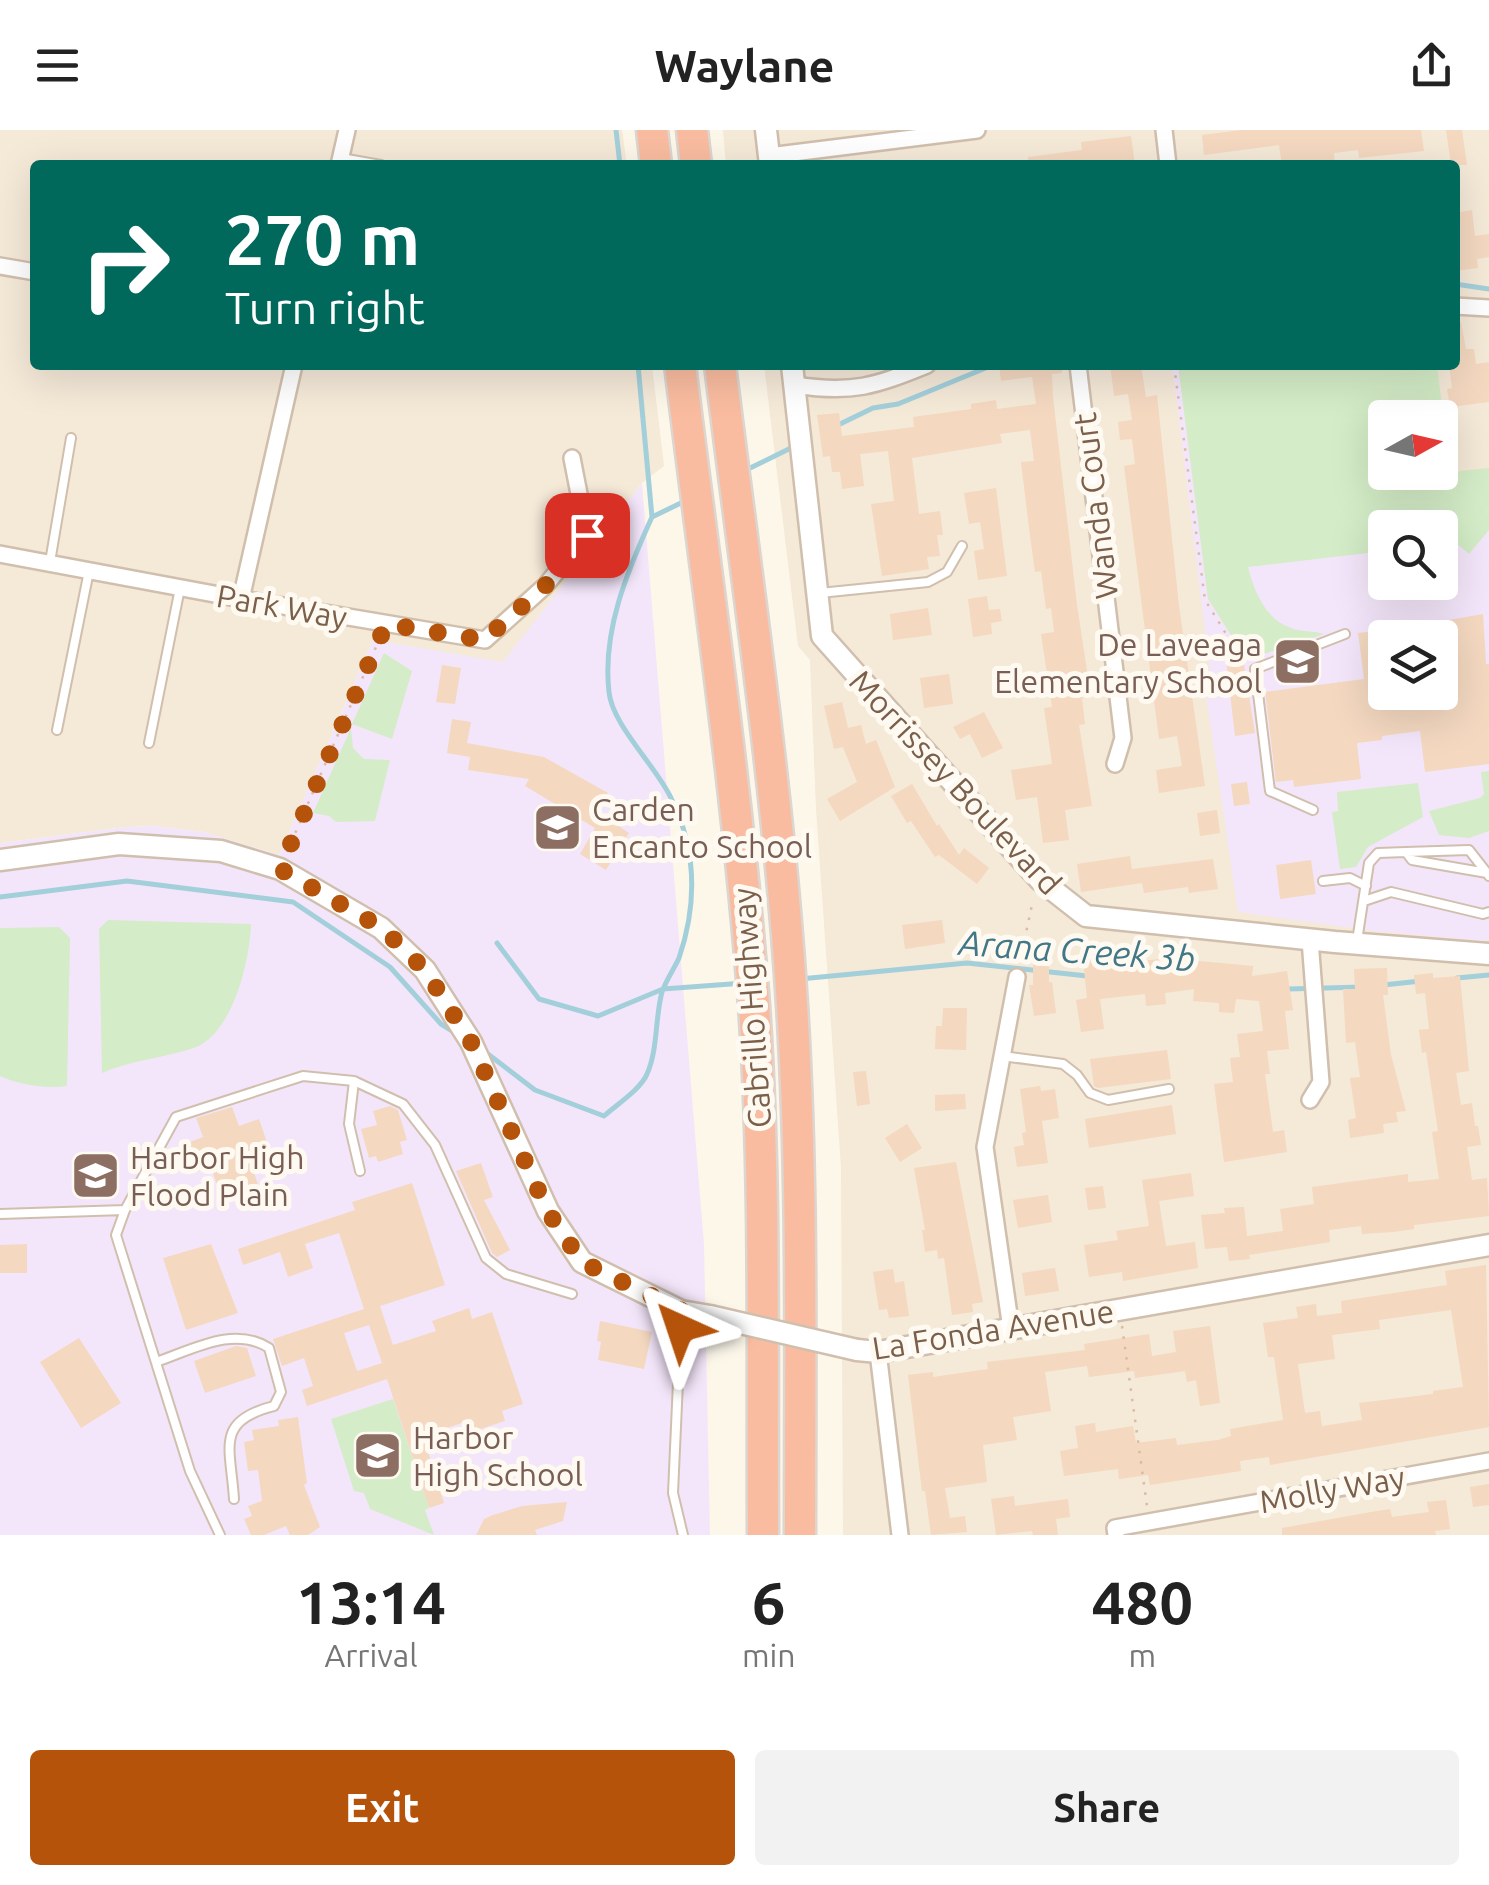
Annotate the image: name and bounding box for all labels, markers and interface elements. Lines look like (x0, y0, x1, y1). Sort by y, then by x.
icon: menu (30, 38, 85, 93)
icon: share (1404, 38, 1459, 93)
text: Waylane (655, 40, 834, 91)
icon: right (60, 200, 190, 330)
text: 270 m (225, 200, 420, 278)
text: Turn right (225, 282, 425, 333)
north arrow (1368, 400, 1458, 490)
map controls (1368, 400, 1458, 710)
street label: Wanda Court (1066, 410, 1124, 601)
pin (545, 493, 630, 578)
icon: arrive (560, 508, 615, 563)
button: search (1368, 510, 1458, 600)
street label: Park Way (214, 577, 350, 635)
button: layers (1368, 620, 1458, 710)
place label: De Laveaga Elementary School (994, 626, 1262, 699)
school or university icon: De Laveaga Elementary School (1271, 636, 1323, 688)
street label: Morrissey Boulevard (843, 663, 1069, 901)
place label: Carden Encanto School (592, 791, 812, 864)
school or university icon: Carden Encanto School (531, 801, 583, 853)
street label: Cabrillo Highway (725, 887, 777, 1129)
water label: Arana Creek 3b (956, 922, 1196, 978)
place label: Harbor High Flood Plain (130, 1139, 305, 1212)
school or university icon: Harbor High Flood Plain (69, 1149, 121, 1201)
position arrow (628, 1276, 732, 1380)
street label: La Fonda Avenue (870, 1292, 1116, 1366)
place label: Harbor High School (413, 1419, 583, 1492)
school or university icon: Harbor High School (352, 1429, 404, 1481)
street label: Molly Way (1257, 1459, 1407, 1519)
text: 13:14 (296, 1568, 446, 1635)
text: 6 (752, 1568, 786, 1635)
text: 480 (1092, 1568, 1193, 1635)
text: Arrival (324, 1637, 418, 1673)
text: min (742, 1637, 796, 1673)
text: m (1128, 1637, 1156, 1673)
button: Exit (30, 1750, 735, 1865)
button: Share (755, 1750, 1459, 1865)

